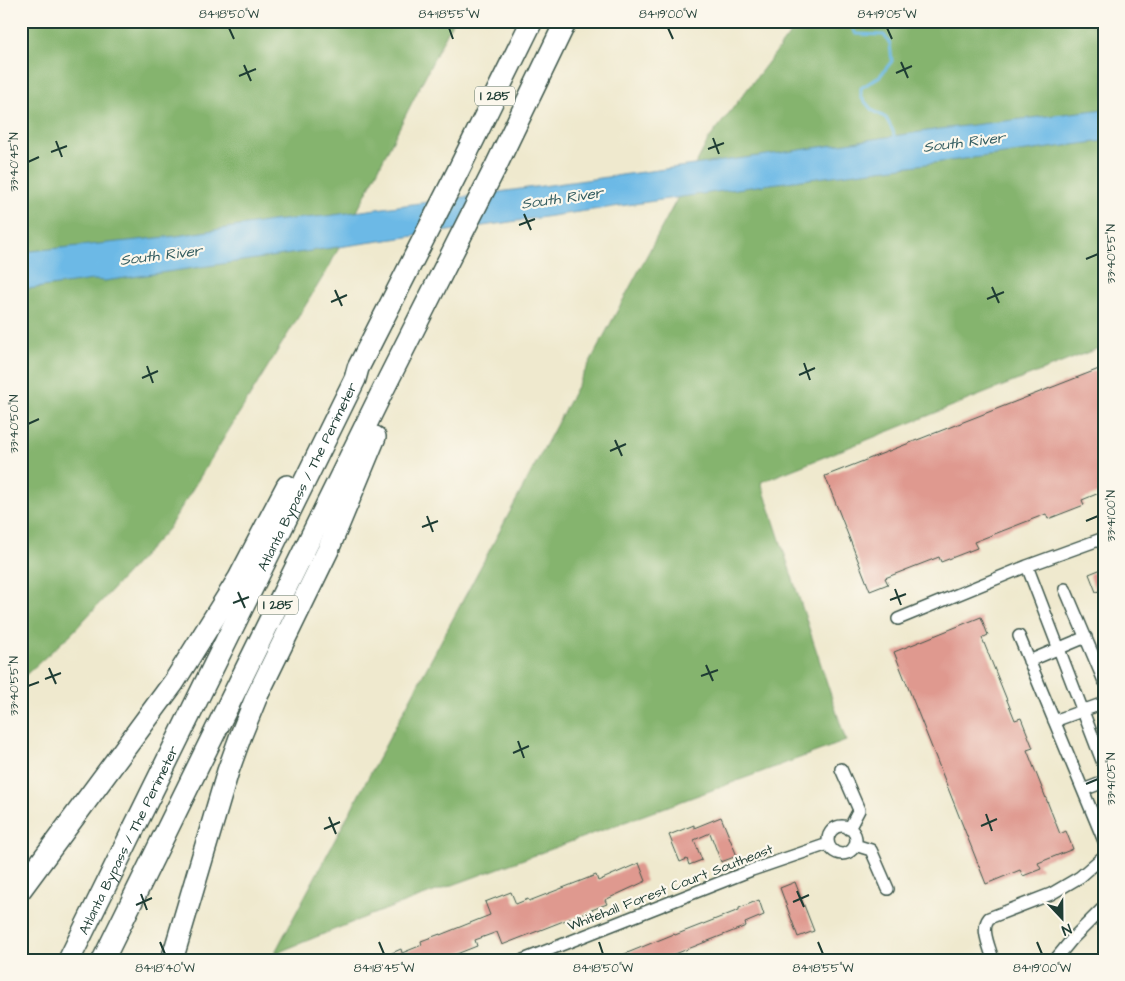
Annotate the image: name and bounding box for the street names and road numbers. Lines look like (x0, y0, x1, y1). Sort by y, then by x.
road number: I 285 (475, 86, 515, 105)
street label: Atlanta Bypass / The Perimeter (253, 379, 363, 575)
road number: I 285 (258, 596, 298, 614)
street label: Atlanta Bypass / The Perimeter (74, 742, 184, 938)
street label: Whitehall Forest Court Southeast (565, 839, 776, 936)

